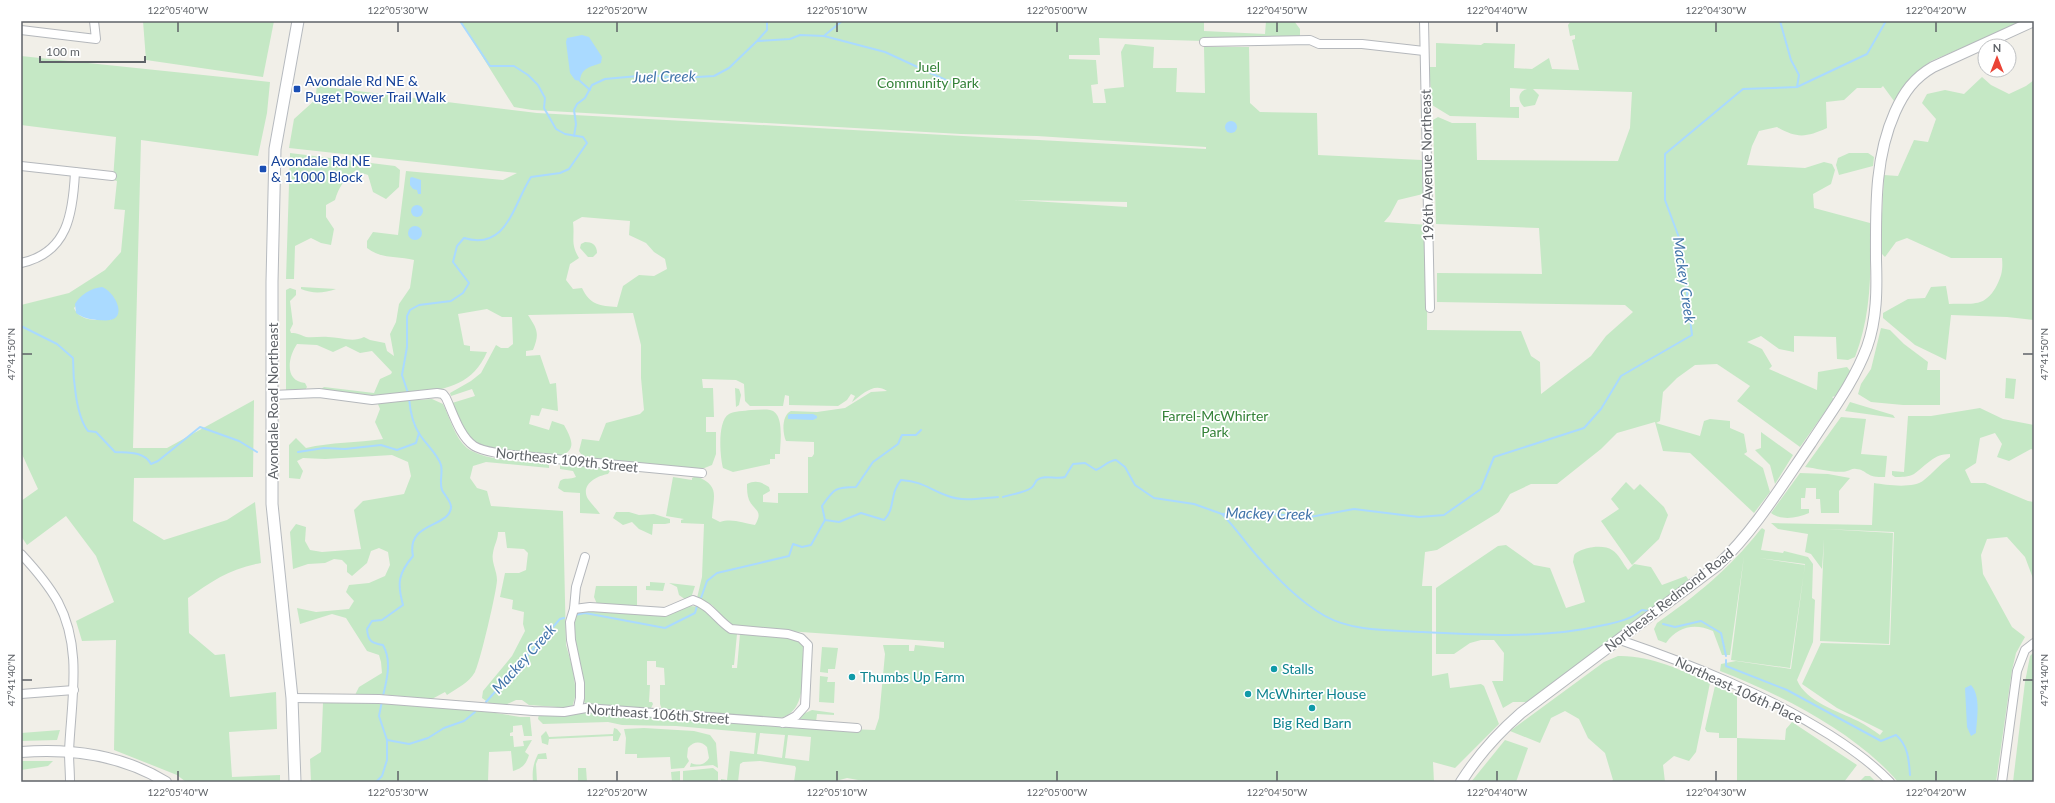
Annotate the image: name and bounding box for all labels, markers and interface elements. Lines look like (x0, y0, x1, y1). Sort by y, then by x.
text: 122°05'40"W (148, 4, 209, 16)
text: 122°05'30"W (368, 4, 429, 16)
text: 122°05'20"W (587, 4, 648, 16)
text: 122°05'10"W (807, 4, 868, 16)
text: 122°05'00"W (1027, 4, 1088, 16)
text: 122°04'50"W (1247, 4, 1308, 16)
text: 122°04'40"W (1467, 4, 1528, 16)
text: 122°04'30"W (1686, 4, 1747, 16)
text: 122°04'20"W (1906, 4, 1967, 16)
scale bar (40, 38, 145, 64)
north arrow (1977, 38, 2017, 78)
text: N (1993, 41, 2001, 54)
text: 100 m (46, 44, 80, 59)
park label: Juel Community Park (877, 58, 980, 91)
water label: Juel Creek (631, 66, 697, 86)
place label: Avondale Rd NE & Puget Power Trail Walk (305, 72, 447, 105)
marker: Avondale Rd NE & Puget Power Trail Walk (292, 84, 302, 94)
street label: 196th Avenue Northeast (1417, 89, 1436, 241)
place label: Avondale Rd NE & 11000 Block (271, 152, 370, 185)
marker: Avondale Rd NE & 11000 Block (258, 164, 268, 174)
water label: Mackey Creek (1670, 236, 1700, 325)
street label: Avondale Road Northeast (264, 322, 281, 480)
text: 47°41'50"N (5, 328, 17, 380)
text: 47°41'50"N (2038, 328, 2050, 380)
park label: Farrel-McWhirter Park (1162, 407, 1268, 440)
street label: Northeast 109th Street (495, 444, 639, 475)
water label: Mackey Creek (1225, 503, 1313, 523)
street label: Northeast Redmond Road (1601, 544, 1736, 655)
water label: Mackey Creek (488, 619, 560, 697)
street label: Northeast 106th Place (1673, 653, 1806, 727)
text: 47°41'40"N (5, 654, 17, 706)
text: 47°41'40"N (2038, 654, 2050, 706)
place label: Stalls (1282, 660, 1314, 677)
marker: Stalls (1269, 664, 1279, 674)
place label: Thumbs Up Farm (860, 668, 965, 685)
marker: Thumbs Up Farm (847, 672, 857, 682)
place label: McWhirter House (1256, 685, 1366, 702)
marker: McWhirter House (1243, 689, 1253, 699)
street label: Northeast 106th Street (586, 700, 730, 727)
marker: Big Red Barn (1307, 703, 1317, 713)
place label: Big Red Barn (1272, 714, 1352, 731)
text: 122°05'40"W (148, 786, 209, 798)
text: 122°05'30"W (368, 786, 429, 798)
text: 122°05'20"W (587, 786, 648, 798)
text: 122°05'10"W (807, 786, 868, 798)
text: 122°05'00"W (1027, 786, 1088, 798)
text: 122°04'50"W (1247, 786, 1308, 798)
text: 122°04'40"W (1467, 786, 1528, 798)
text: 122°04'30"W (1686, 786, 1747, 798)
text: 122°04'20"W (1906, 786, 1967, 798)

